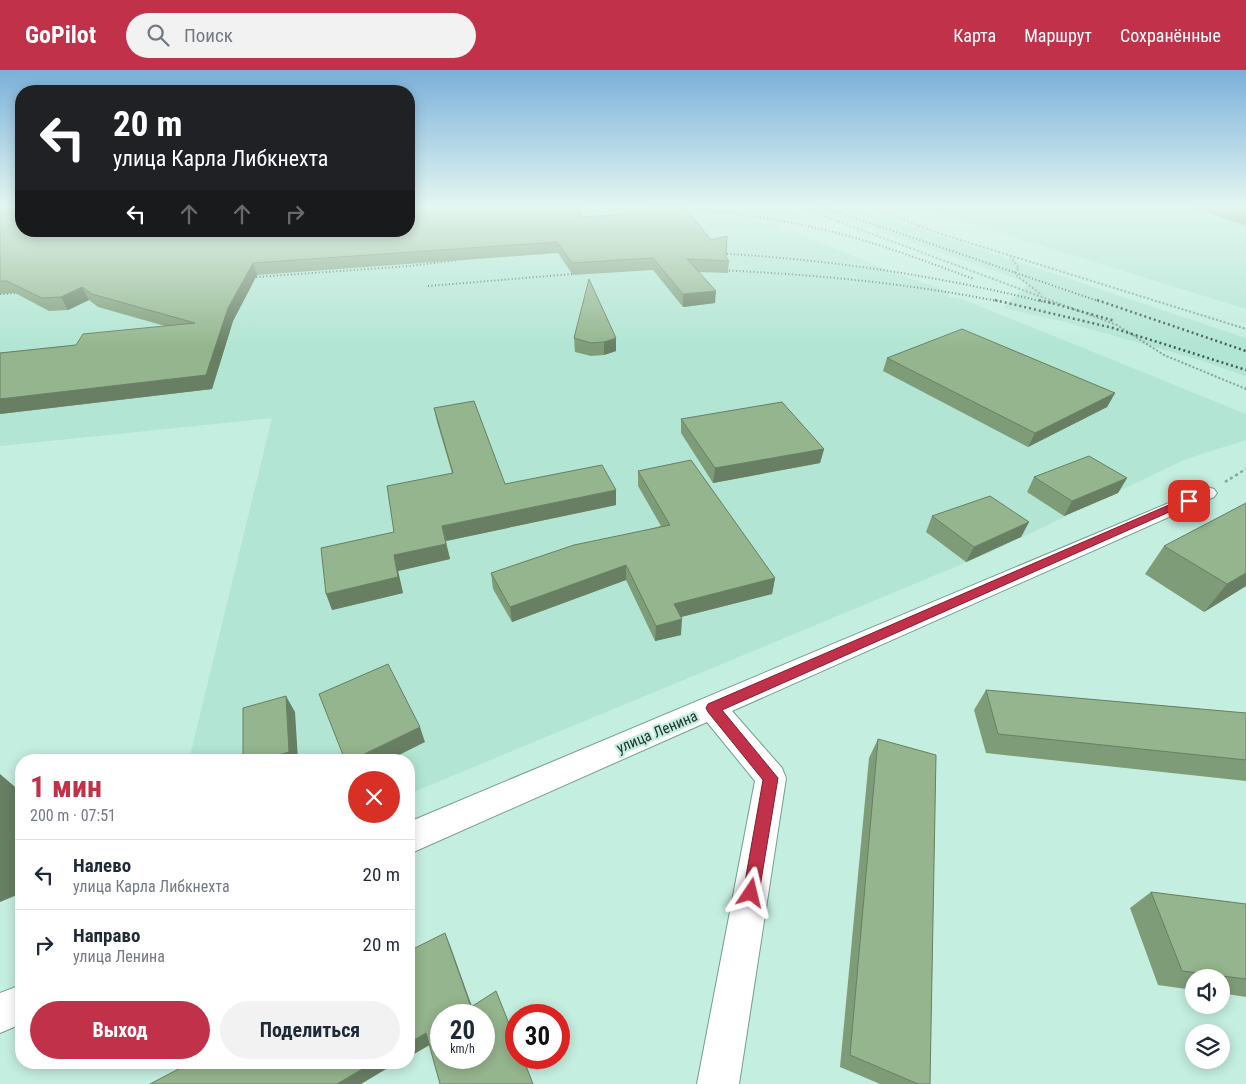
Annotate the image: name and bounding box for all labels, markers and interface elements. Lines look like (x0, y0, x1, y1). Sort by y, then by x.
search box (126, 13, 476, 58)
text: GoPilot (25, 21, 96, 49)
icon: search (144, 21, 172, 49)
text: Поиск (184, 24, 233, 47)
text: Карта (953, 25, 996, 46)
text: Маршрут (1024, 25, 1092, 46)
text: Сохранённые (1120, 25, 1221, 46)
text: 20 m (113, 104, 182, 145)
icon: left (30, 105, 95, 170)
text: улица Карла Либкнехта (113, 146, 328, 171)
icon: left (122, 200, 150, 228)
icon: ahead (175, 200, 203, 228)
icon: ahead (228, 200, 256, 228)
icon: right (281, 200, 309, 228)
pin (1168, 480, 1210, 522)
icon: arrive (1175, 487, 1203, 515)
street label: улица Ленина (614, 707, 700, 757)
text: 1 мин (30, 769, 102, 804)
button: close (348, 771, 400, 823)
text: 200 m · 07:51 (30, 806, 116, 825)
text: Налево (73, 854, 131, 877)
icon: left (30, 861, 58, 889)
text: 20 m (363, 863, 400, 886)
position arrow (724, 866, 776, 918)
text: улица Карла Либкнехта (73, 877, 230, 896)
text: Направо (73, 924, 140, 947)
icon: right (30, 931, 58, 959)
text: 20 m (363, 933, 400, 956)
text: улица Ленина (73, 947, 165, 966)
map controls (1185, 969, 1230, 1069)
button: sound (1185, 969, 1230, 1014)
button: Выход (30, 1001, 210, 1059)
button: Поделиться (220, 1001, 400, 1059)
speed limit sign: 30 (505, 1004, 570, 1069)
text: 20 (450, 1016, 475, 1045)
button: layers (1185, 1024, 1230, 1069)
text: km/h (450, 1042, 475, 1056)

